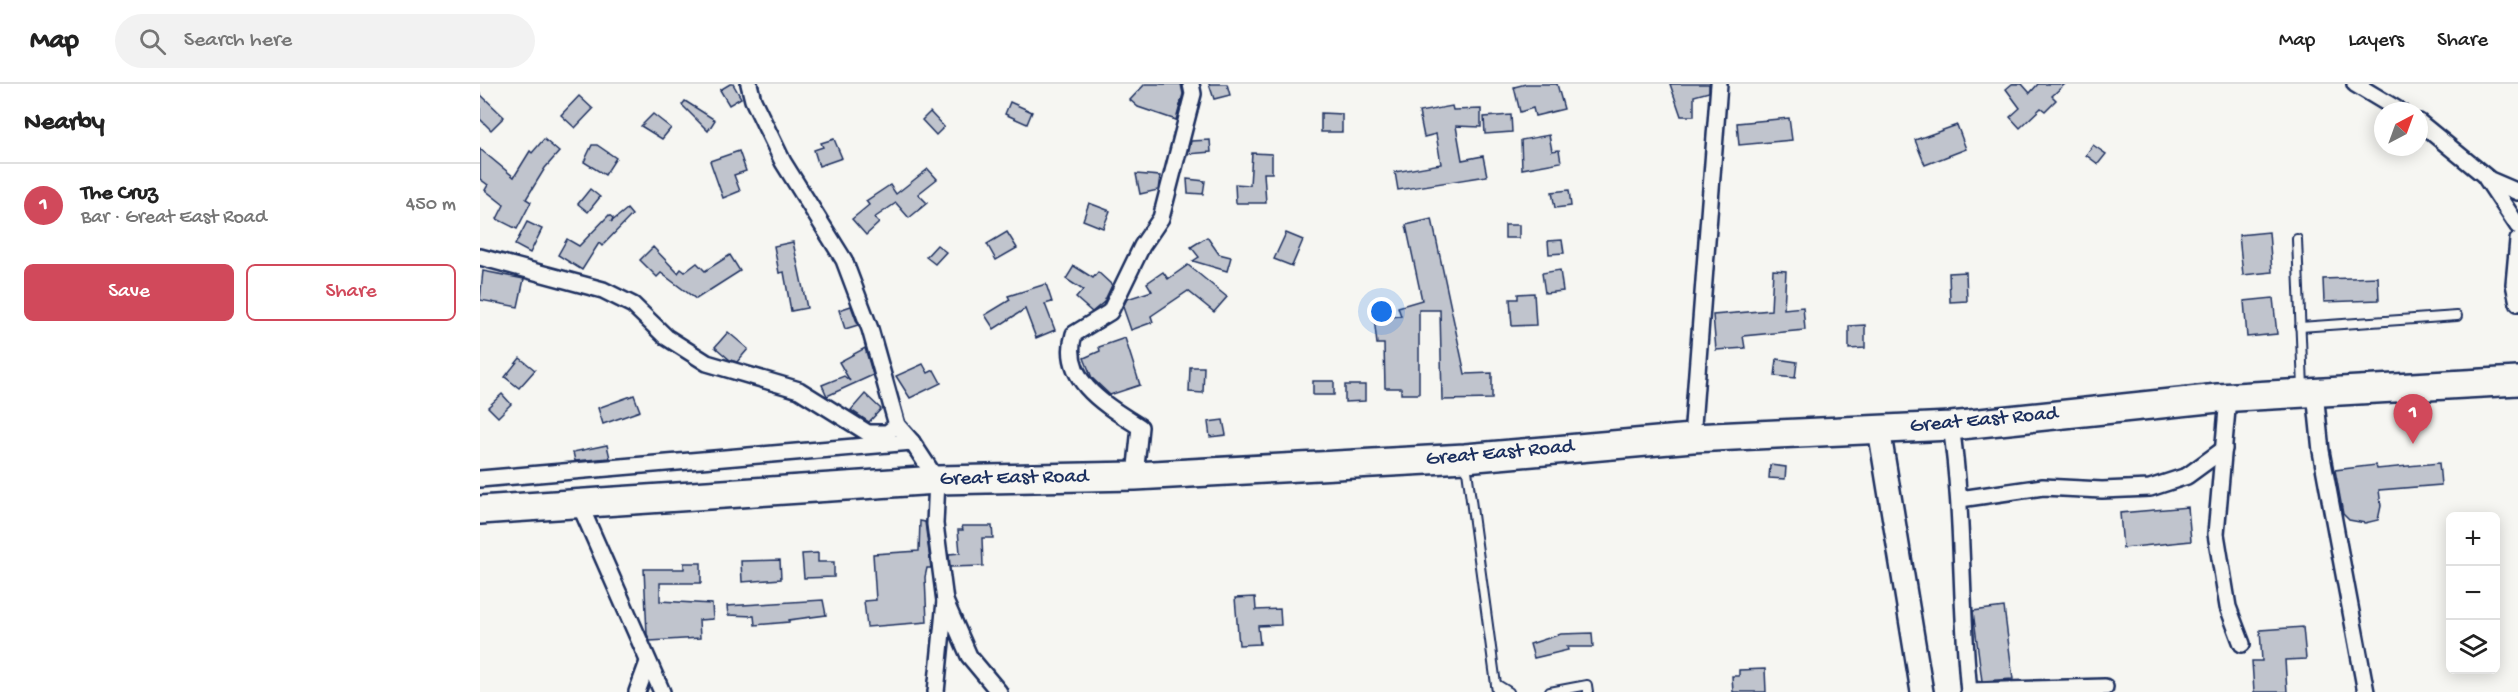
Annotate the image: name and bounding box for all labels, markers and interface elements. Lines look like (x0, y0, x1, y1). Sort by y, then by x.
search box (115, 14, 535, 68)
text: Map (30, 25, 79, 58)
icon: search (136, 25, 169, 58)
text: Search here (184, 28, 292, 54)
text: Map (2279, 29, 2315, 54)
text: Layers (2348, 29, 2404, 54)
text: Share (2437, 29, 2488, 54)
north arrow (2374, 102, 2428, 156)
text: Nearby (24, 108, 105, 139)
text: The Cruz (81, 181, 158, 207)
text: 1 (39, 194, 48, 217)
text: 450 m (406, 194, 456, 217)
text: Bar · Great East Road (81, 207, 267, 230)
button: Save (24, 264, 234, 321)
button: Share (246, 264, 456, 321)
your location (1367, 297, 1396, 326)
pin: 1 (2394, 394, 2432, 444)
street label: Great East Road (1909, 402, 2061, 440)
street label: Great East Road (1425, 435, 1577, 473)
street label: Great East Road (939, 465, 1090, 493)
map controls (2446, 512, 2500, 674)
button: + (2446, 512, 2500, 566)
button: − (2446, 566, 2500, 620)
button: layers (2446, 620, 2500, 674)

